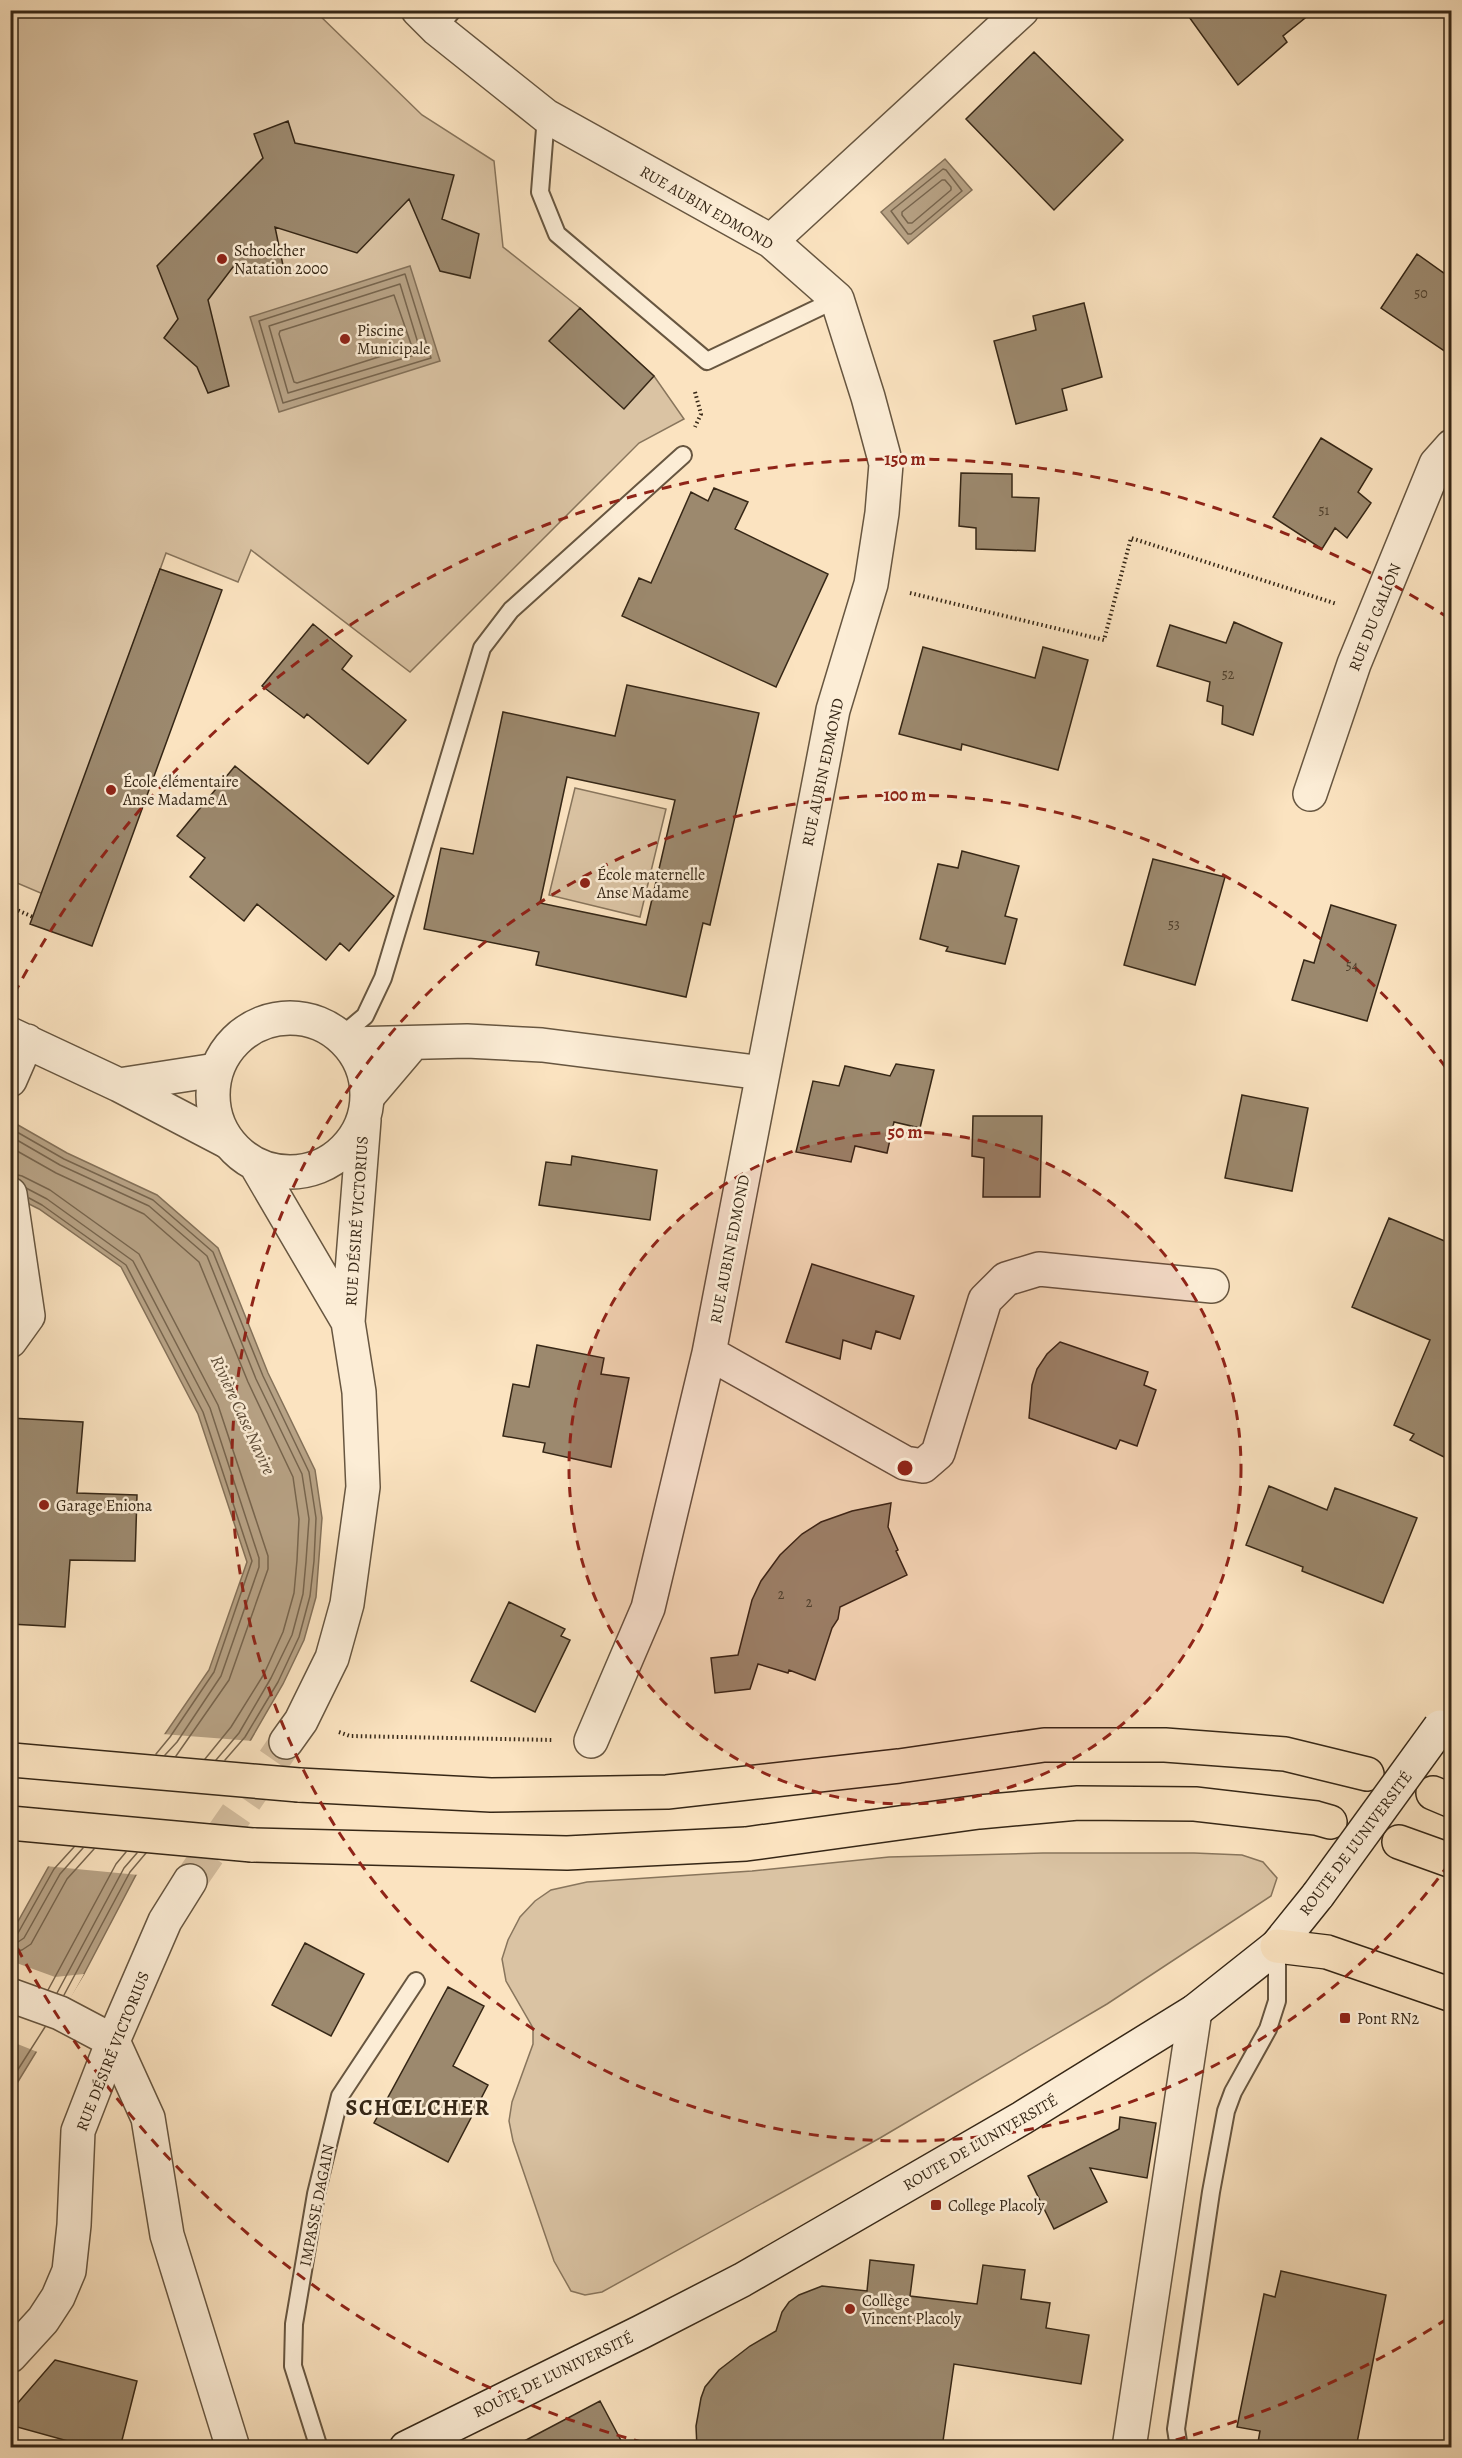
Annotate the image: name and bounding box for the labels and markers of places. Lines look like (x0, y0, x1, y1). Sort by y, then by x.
place label: Schoelcher Natation 2000 (234, 240, 328, 280)
marker: Schoelcher Natation 2000 (215, 252, 229, 266)
place label: Piscine Municipale (357, 320, 430, 360)
marker: Piscine Municipale (338, 332, 352, 346)
place label: École élémentaire Anse Madame A (122, 771, 239, 811)
marker: École élémentaire Anse Madame A (104, 783, 118, 797)
place label: École maternelle Anse Madame (596, 864, 705, 904)
marker: École maternelle Anse Madame (578, 876, 592, 890)
centre of rings (895, 1458, 915, 1478)
place label: Garage Eniona (56, 1495, 153, 1517)
marker: Garage Eniona (37, 1498, 51, 1512)
place label: Pont RN2 (1357, 2008, 1420, 2030)
marker: Pont RN2 (1338, 2011, 1352, 2025)
place label: College Placoly (948, 2195, 1045, 2217)
marker: College Placoly (929, 2198, 943, 2212)
place label: Collège Vincent Placoly (861, 2290, 962, 2330)
marker: Collège Vincent Placoly (843, 2302, 857, 2316)

